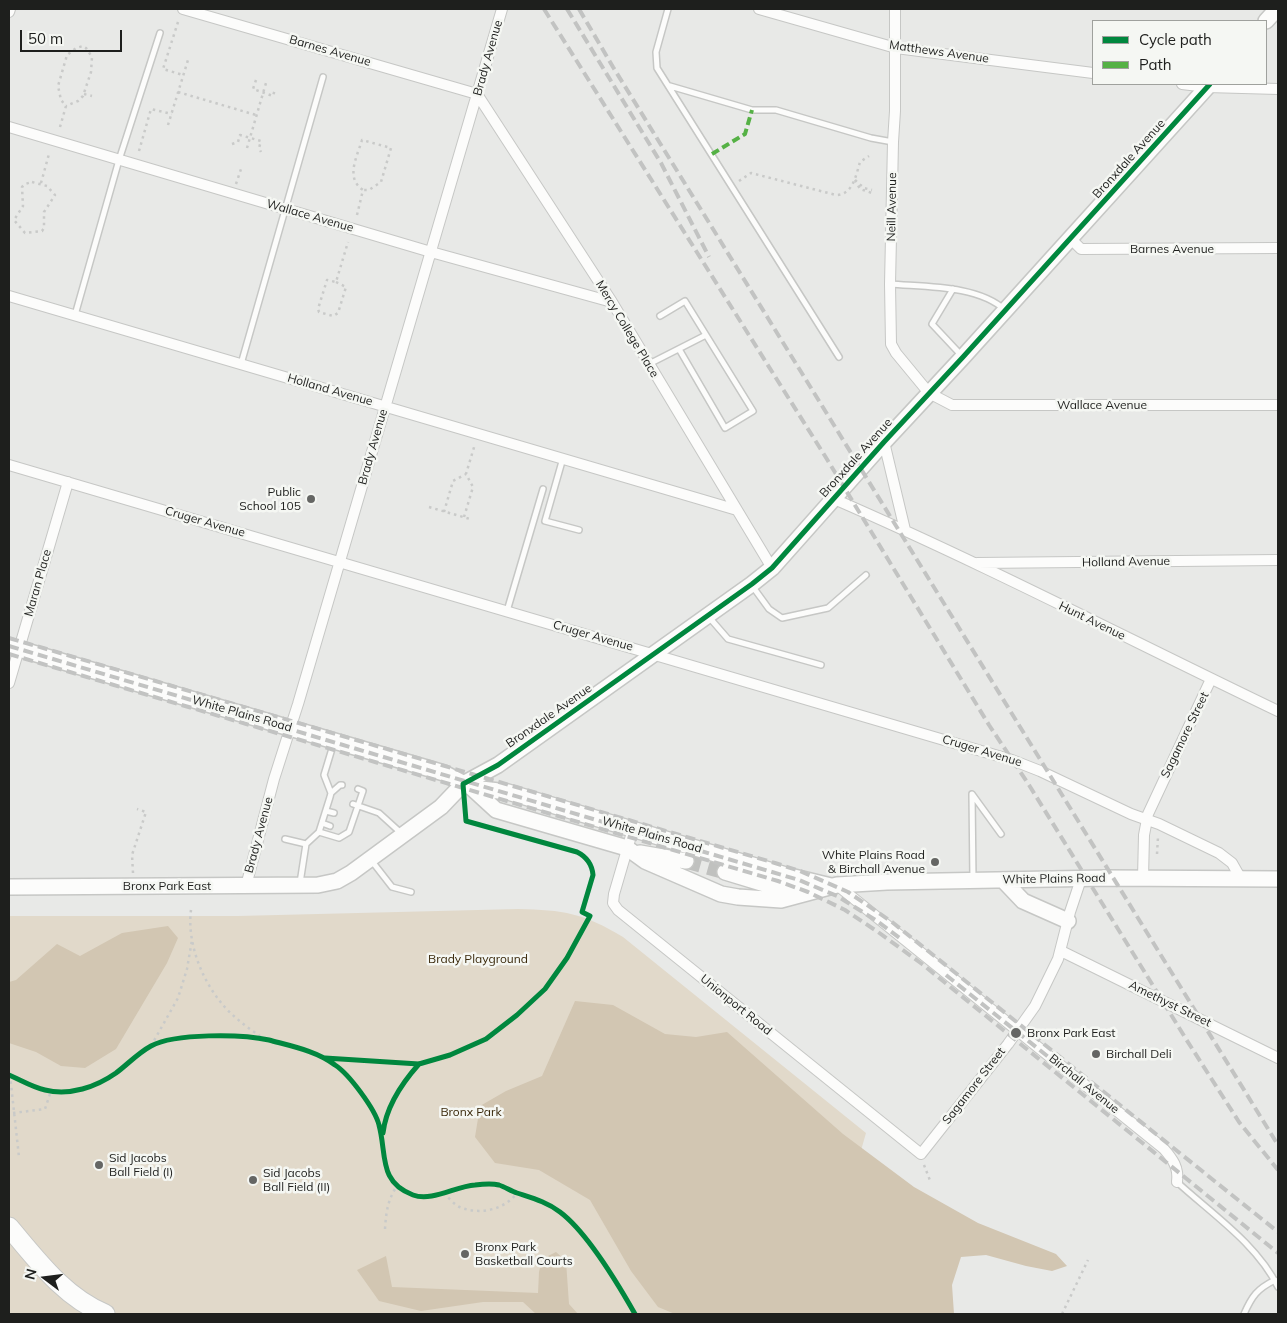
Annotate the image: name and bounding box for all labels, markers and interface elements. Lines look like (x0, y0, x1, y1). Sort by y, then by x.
street label: Brady Avenue (470, 18, 506, 98)
scale bar (22, 20, 125, 52)
legend (1092, 20, 1267, 85)
text: 50 m (28, 29, 63, 48)
text: Cycle path (1139, 30, 1212, 49)
street label: Barnes Avenue (288, 32, 372, 70)
street label: Matthews Avenue (888, 38, 990, 66)
text: Path (1139, 55, 1171, 74)
street label: Bronxdale Avenue (1090, 117, 1168, 201)
street label: Neill Avenue (884, 172, 900, 242)
street label: Wallace Avenue (265, 197, 355, 235)
street label: Barnes Avenue (1130, 242, 1214, 256)
street label: Mercy College Place (592, 278, 662, 380)
street label: Holland Avenue (286, 371, 374, 409)
street label: Wallace Avenue (1057, 398, 1147, 412)
street label: Brady Avenue (355, 407, 391, 487)
street label: Bronxdale Avenue (817, 416, 895, 500)
place label: Public School 105 (239, 485, 301, 513)
marker: Public School 105 (305, 493, 317, 505)
street label: Cruger Avenue (163, 504, 247, 540)
street label: Maran Place (22, 548, 54, 618)
street label: Holland Avenue (1082, 554, 1170, 570)
street label: Hunt Avenue (1056, 599, 1128, 643)
street label: Cruger Avenue (551, 618, 635, 654)
street label: Bronxdale Avenue (503, 681, 595, 751)
street label: Sagamore Street (1158, 690, 1212, 780)
street label: White Plains Road (190, 693, 294, 735)
street label: Cruger Avenue (940, 732, 1024, 770)
street label: Brady Avenue (242, 795, 276, 875)
street label: White Plains Road (600, 814, 704, 856)
place label: White Plains Road & Birchall Avenue (822, 848, 925, 876)
marker: White Plains Road & Birchall Avenue (929, 856, 941, 868)
street label: White Plains Road (1002, 871, 1106, 887)
street label: Bronx Park East (123, 879, 211, 893)
park label: Brady Playground (428, 952, 528, 966)
street label: Unionport Road (697, 972, 775, 1038)
street label: Amethyst Street (1127, 978, 1213, 1030)
marker: Bronx Park East (1009, 1026, 1023, 1040)
place label: Bronx Park East (1027, 1026, 1116, 1040)
street label: Sagamore Street (940, 1045, 1008, 1127)
place label: Birchall Deli (1106, 1047, 1172, 1061)
marker: Birchall Deli (1090, 1048, 1102, 1060)
street label: Birchall Avenue (1046, 1051, 1122, 1117)
park label: Bronx Park (440, 1105, 502, 1119)
place label: Sid Jacobs Ball Field (I) (109, 1151, 173, 1179)
marker: Sid Jacobs Ball Field (I) (93, 1159, 105, 1171)
place label: Sid Jacobs Ball Field (II) (263, 1166, 330, 1194)
marker: Sid Jacobs Ball Field (II) (247, 1174, 259, 1186)
place label: Bronx Park Basketball Courts (475, 1240, 573, 1268)
marker: Bronx Park Basketball Courts (459, 1248, 471, 1260)
north arrow (20, 1253, 70, 1303)
text: N (20, 1267, 41, 1282)

